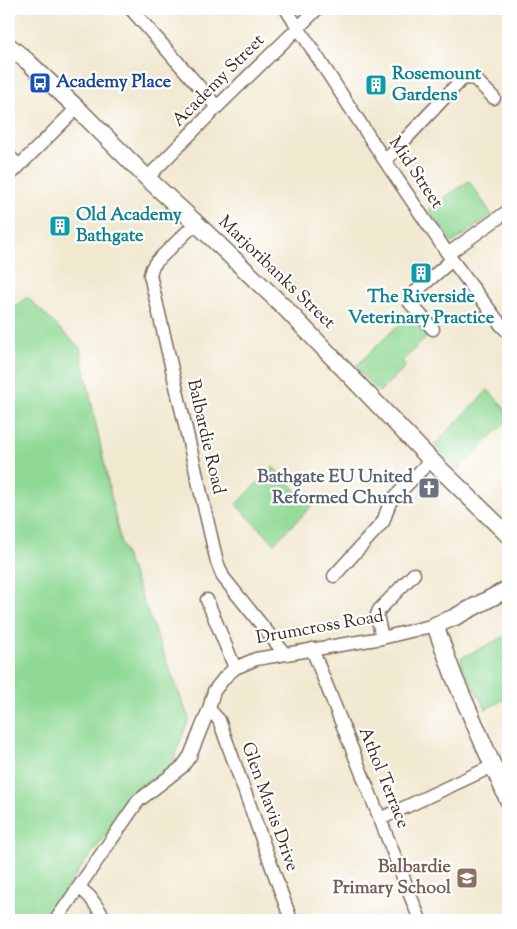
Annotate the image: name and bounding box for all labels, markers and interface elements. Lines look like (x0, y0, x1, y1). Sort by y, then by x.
street label: Academy Street (167, 29, 271, 133)
place label: Rosemount Gardens (392, 62, 482, 109)
place label: Academy Place (56, 70, 172, 96)
bus stop icon: Academy Place (28, 71, 52, 95)
building icon: Rosemount Gardens (364, 73, 388, 97)
street label: Mid Street (381, 132, 449, 214)
place label: Old Academy Bathgate (76, 203, 182, 250)
street label: Marjoribanks Street (212, 210, 340, 336)
building icon: Old Academy Bathgate (48, 214, 72, 238)
building icon: The Riverside Veterinary Practice (409, 261, 433, 285)
place label: The Riverside Veterinary Practice (348, 285, 495, 332)
street label: Balbardie Road (179, 377, 231, 497)
place label: Bathgate EU United Reformed Church (257, 465, 414, 512)
church icon: Bathgate EU United Reformed Church (417, 476, 441, 500)
street label: Drumcross Road (254, 604, 386, 652)
street label: Athol Terrace (351, 723, 415, 833)
street label: Glen Mavis Drive (234, 739, 304, 875)
place label: Balbardie Primary School (333, 855, 452, 902)
school or university icon: Balbardie Primary School (455, 866, 479, 890)

